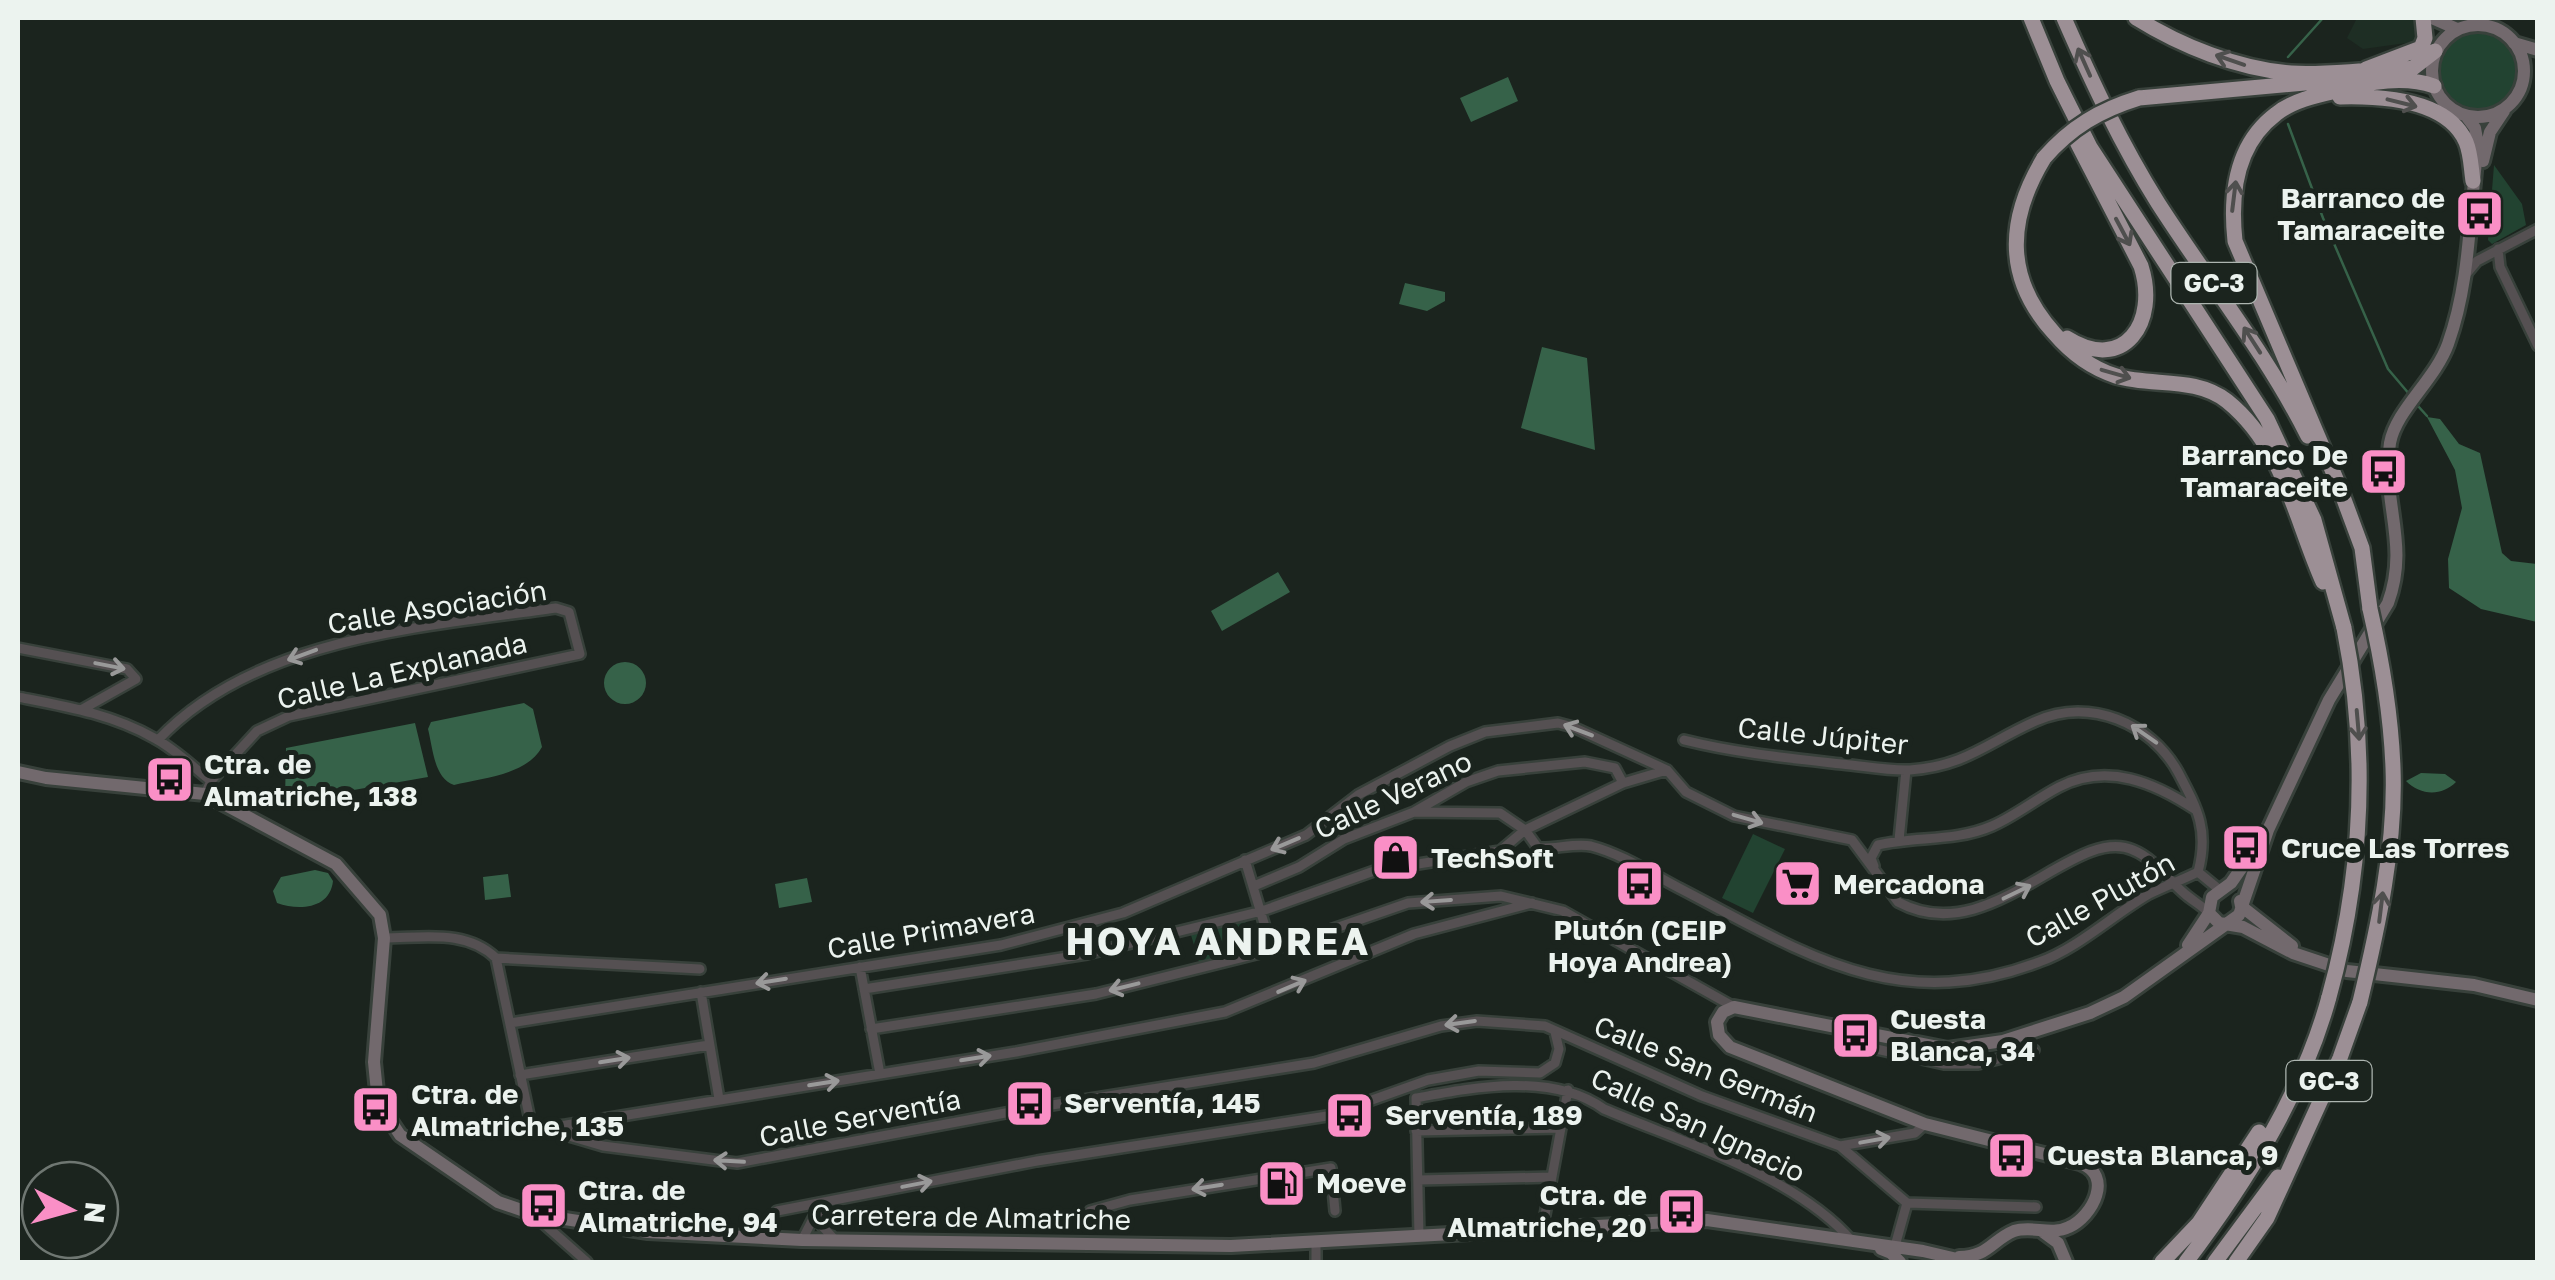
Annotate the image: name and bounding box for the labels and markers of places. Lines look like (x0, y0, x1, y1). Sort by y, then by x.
place label: Barranco de Tamaraceite (2277, 181, 2445, 246)
bus stop icon: Barranco de Tamaraceite (2454, 188, 2506, 240)
place label: Barranco De Tamaraceite (2180, 438, 2348, 503)
bus stop icon: Barranco De Tamaraceite (2357, 445, 2409, 497)
place label: Ctra. de Almatriche, 138 (204, 747, 418, 812)
bus stop icon: Ctra. de Almatriche, 138 (143, 754, 195, 806)
bus stop icon: Cruce Las Torres (2220, 822, 2272, 874)
place label: Cruce Las Torres (2281, 831, 2510, 864)
shop icon: TechSoft (1370, 832, 1422, 884)
place label: TechSoft (1431, 841, 1554, 874)
bus stop icon: Plutón (CEIP Hoya Andrea) (1614, 857, 1666, 909)
supermarket icon: Mercadona (1772, 858, 1824, 910)
place label: Mercadona (1833, 867, 1984, 900)
place label: Plutón (CEIP Hoya Andrea) (1548, 913, 1732, 978)
place label: Cuesta Blanca, 34 (1890, 1002, 2035, 1067)
bus stop icon: Cuesta Blanca, 34 (1829, 1009, 1881, 1061)
place label: Ctra. de Almatriche, 135 (411, 1077, 624, 1142)
bus stop icon: Serventía, 145 (1003, 1077, 1055, 1129)
bus stop icon: Ctra. de Almatriche, 135 (350, 1084, 402, 1136)
place label: Serventía, 145 (1064, 1086, 1261, 1119)
bus stop icon: Serventía, 189 (1324, 1089, 1376, 1141)
place label: Serventía, 189 (1385, 1098, 1583, 1131)
bus stop icon: Cuesta Blanca, 9 (1986, 1129, 2038, 1181)
place label: Cuesta Blanca, 9 (2047, 1138, 2278, 1171)
fuel station icon: Moeve (1255, 1157, 1307, 1209)
place label: Moeve (1316, 1166, 1406, 1199)
place label: Ctra. de Almatriche, 94 (578, 1173, 778, 1238)
place label: Ctra. de Almatriche, 20 (1447, 1178, 1647, 1243)
bus stop icon: Ctra. de Almatriche, 94 (517, 1180, 569, 1232)
bus stop icon: Ctra. de Almatriche, 20 (1656, 1185, 1708, 1237)

